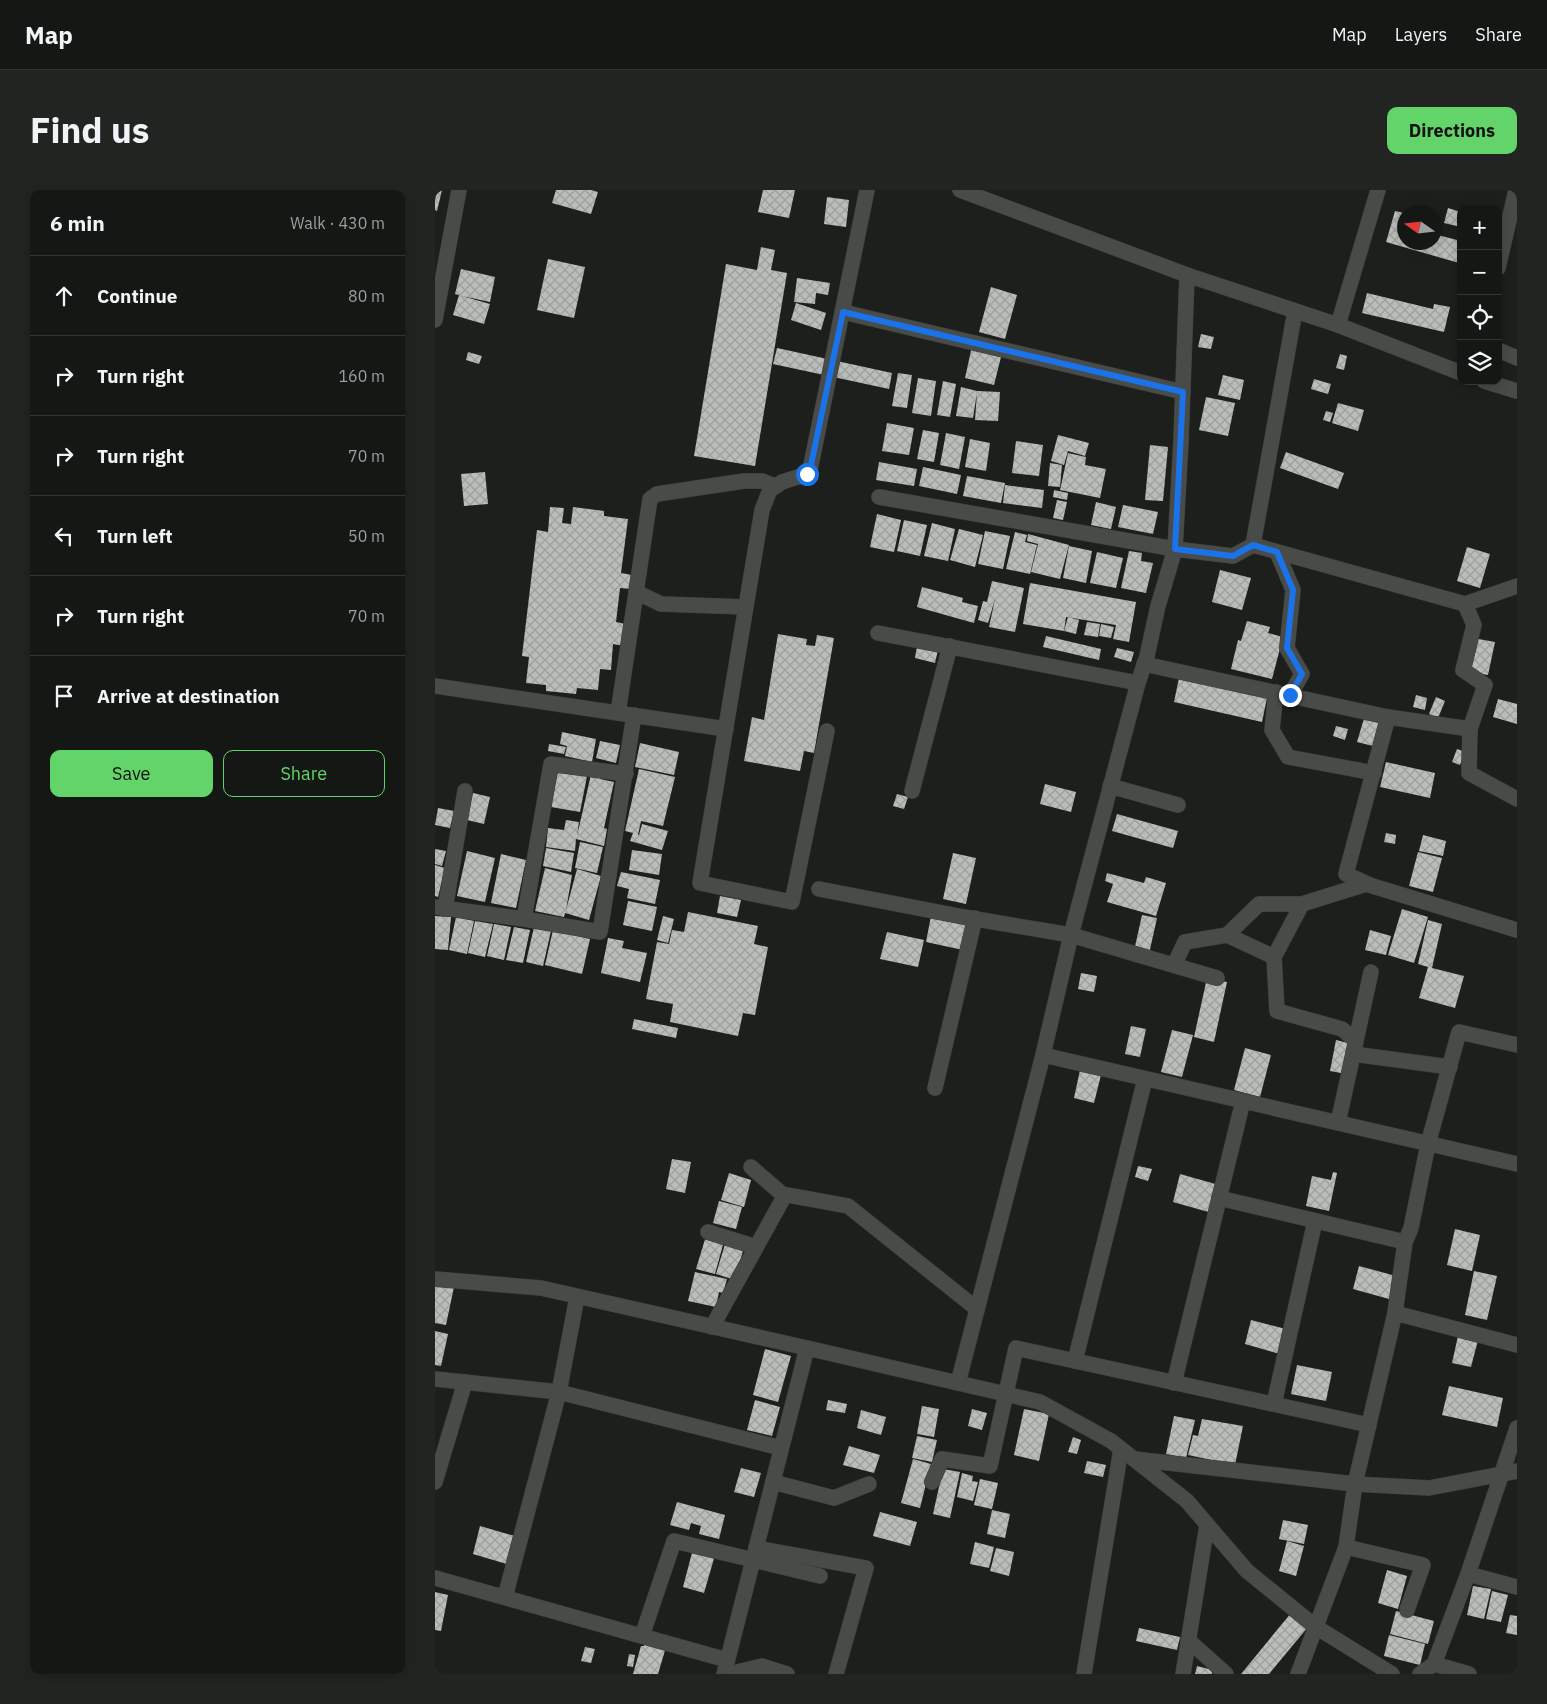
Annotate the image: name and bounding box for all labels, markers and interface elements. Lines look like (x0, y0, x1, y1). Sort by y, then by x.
text: Map (25, 19, 73, 51)
text: Map (1332, 23, 1367, 46)
text: Layers (1395, 23, 1447, 46)
text: Share (1475, 23, 1522, 46)
text: Find us (30, 107, 149, 153)
button: Directions (1387, 107, 1517, 154)
north arrow (1397, 205, 1442, 250)
map controls (1457, 205, 1502, 385)
button: + (1457, 205, 1502, 250)
text: 6 min (50, 209, 105, 237)
text: Walk · 430 m (290, 213, 385, 233)
button: − (1457, 250, 1502, 295)
icon: ahead (50, 282, 78, 310)
text: Continue (97, 284, 177, 308)
text: 80 m (348, 286, 385, 306)
button: locate (1457, 295, 1502, 340)
button: layers (1457, 340, 1502, 385)
icon: right (50, 362, 78, 390)
text: Turn right (97, 364, 184, 388)
text: 160 m (338, 366, 385, 386)
icon: right (50, 442, 78, 470)
text: Turn right (97, 444, 184, 468)
text: 70 m (348, 446, 385, 466)
route start (796, 463, 819, 486)
icon: left (50, 522, 78, 550)
text: Turn left (97, 524, 173, 548)
text: 50 m (348, 526, 385, 546)
icon: right (50, 602, 78, 630)
text: Turn right (97, 604, 184, 628)
text: 70 m (348, 606, 385, 626)
icon: arrive (50, 682, 78, 710)
text: Arrive at destination (97, 684, 280, 708)
route end (1279, 684, 1302, 707)
button: Save (50, 750, 213, 797)
button: Share (223, 750, 385, 797)

